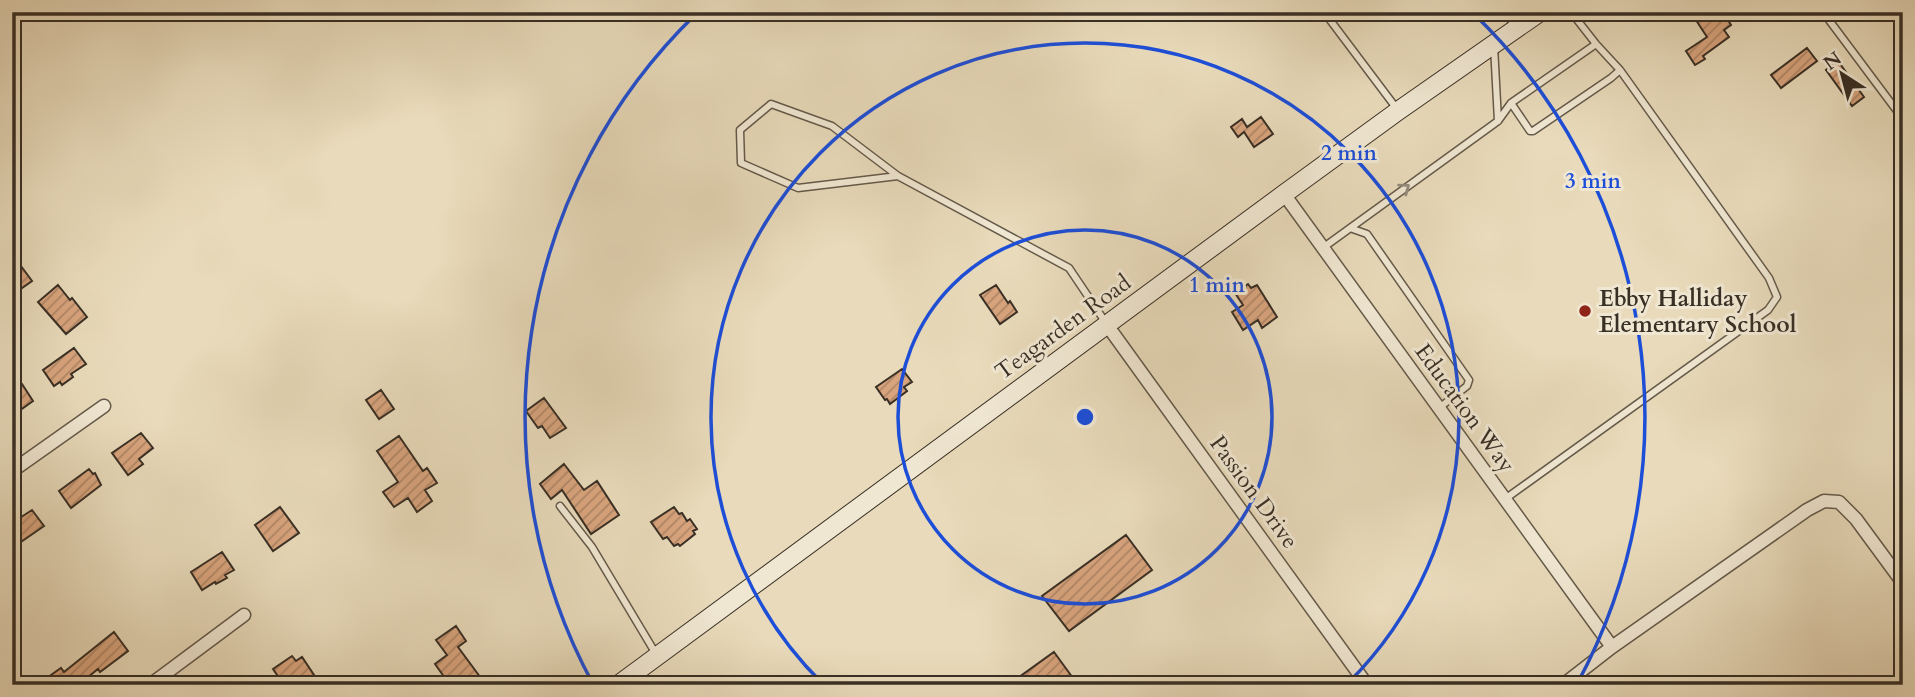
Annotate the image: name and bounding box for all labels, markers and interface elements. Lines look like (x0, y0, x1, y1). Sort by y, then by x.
north arrow (1806, 38, 1876, 108)
text: N (1818, 45, 1847, 76)
text: 2 min (1321, 139, 1377, 168)
text: 3 min (1565, 167, 1621, 196)
one-way arrow (1397, 184, 1410, 196)
street label: Teagarden Road (989, 267, 1138, 387)
text: 1 min (1189, 271, 1245, 300)
place label: Ebby Halliday Elementary School (1599, 283, 1797, 340)
marker: Ebby Halliday Elementary School (1577, 303, 1593, 319)
street label: Education Way (1408, 337, 1522, 479)
centre of rings (1073, 405, 1097, 429)
street label: Passion Drive (1202, 429, 1306, 555)

